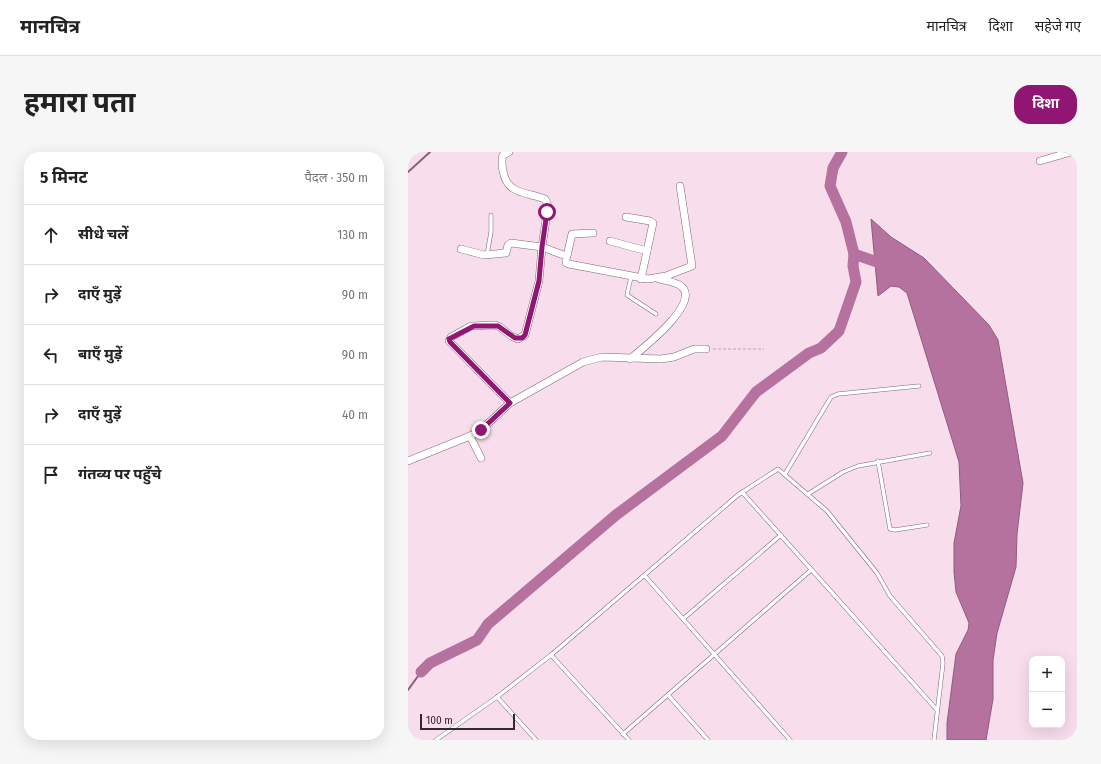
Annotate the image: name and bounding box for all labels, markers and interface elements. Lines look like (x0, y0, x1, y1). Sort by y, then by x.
text: मानचित्र (20, 15, 80, 38)
text: मानचित्र (927, 18, 967, 35)
text: दिशा (989, 18, 1013, 35)
text: सहेजे गए (1035, 18, 1081, 35)
button: दिशा (1014, 85, 1077, 124)
text: हमारा पता (24, 86, 136, 119)
text: 5 मिनट (40, 167, 88, 188)
text: पैदल · 350 m (304, 170, 368, 185)
route start (538, 203, 556, 221)
icon: ahead (40, 224, 62, 246)
text: सीधे चलें (78, 225, 128, 243)
text: 130 m (337, 227, 368, 242)
icon: right (40, 284, 62, 306)
text: दाएँ मुड़ें (78, 285, 121, 303)
text: 90 m (342, 287, 368, 302)
icon: left (40, 344, 62, 366)
text: बाएँ मुड़ें (78, 345, 122, 363)
text: 90 m (342, 347, 368, 362)
icon: right (40, 404, 62, 426)
text: दाएँ मुड़ें (78, 405, 121, 423)
text: 40 m (342, 407, 368, 422)
route end (472, 421, 490, 439)
icon: arrive (40, 464, 62, 486)
text: गंतव्य पर पहुँचे (78, 465, 161, 483)
map controls (1029, 656, 1065, 728)
button: + (1029, 656, 1065, 692)
button: − (1029, 692, 1065, 728)
scale bar (420, 712, 515, 731)
text: 100 m (426, 714, 453, 727)

